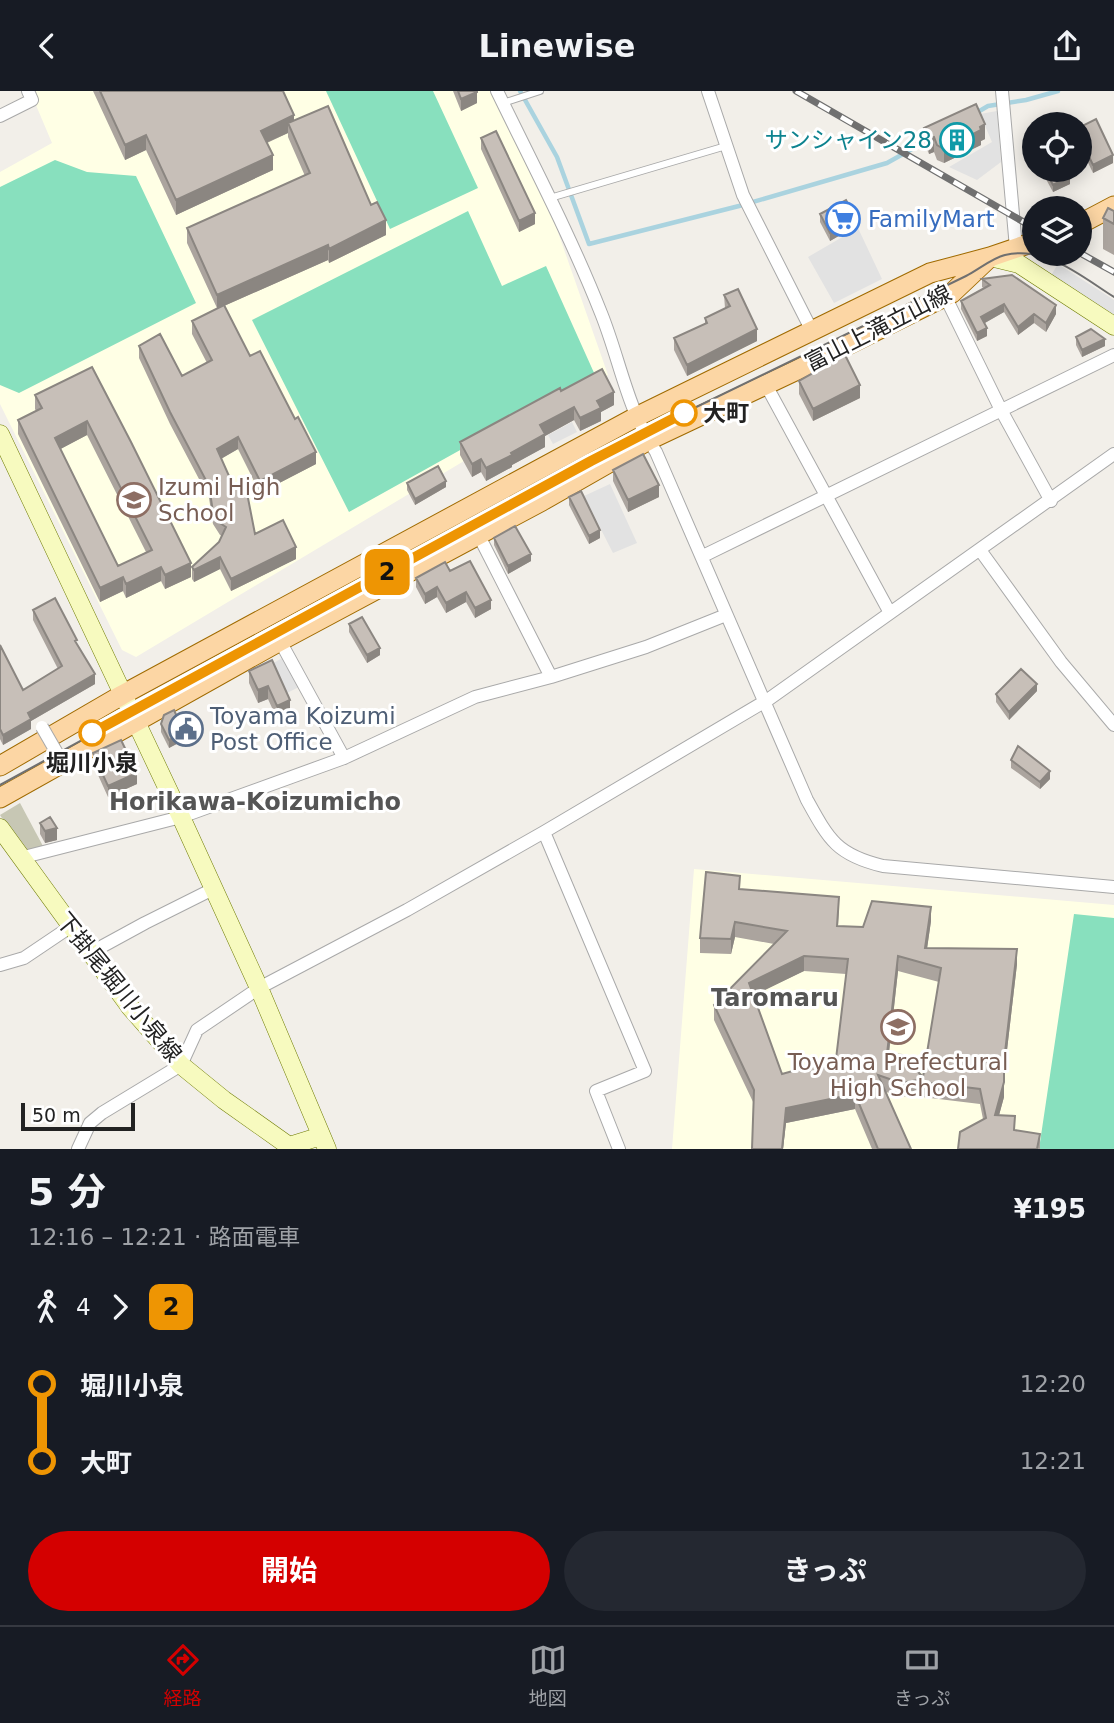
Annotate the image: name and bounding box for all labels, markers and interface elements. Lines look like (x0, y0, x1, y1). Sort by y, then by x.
icon: back (28, 27, 66, 65)
text: Linewise (478, 27, 636, 65)
icon: share (1048, 27, 1086, 65)
map controls (1022, 112, 1092, 266)
button: locate (1022, 112, 1092, 182)
building icon: サンシャイン28 (938, 121, 976, 159)
place label: サンシャイン28 (765, 127, 932, 153)
button: layers (1022, 196, 1092, 266)
supermarket icon: FamilyMart (824, 200, 862, 238)
place label: FamilyMart (868, 206, 994, 232)
street label: 富山上滝立山線 (800, 280, 956, 376)
marker: 大町 (671, 400, 697, 426)
place label: 大町 (703, 400, 749, 426)
place label: Izumi High School (158, 474, 280, 526)
school or university icon: Izumi High School (115, 481, 153, 519)
line badge: 2 (364, 549, 410, 595)
text: 2 (379, 558, 395, 586)
place label: Toyama Koizumi Post Office (209, 703, 396, 755)
public building icon: Toyama Koizumi Post Office (167, 710, 205, 748)
marker: 堀川小泉 (79, 720, 105, 746)
place label: 堀川小泉 (46, 750, 138, 776)
district label: Horikawa-Koizumicho (109, 788, 401, 816)
street label: 下掛尾堀川小泉線 (51, 907, 187, 1067)
district label: Taromaru (711, 984, 839, 1012)
school or university icon: Toyama Prefectural High School (879, 1008, 917, 1046)
place label: Toyama Prefectural High School (787, 1049, 1008, 1101)
scale bar (21, 1100, 135, 1132)
text: 50 m (32, 1104, 81, 1126)
text: 5 分 (28, 1170, 106, 1214)
text: ¥195 (1014, 1194, 1086, 1224)
text: 12:16 – 12:21 · 路面電車 (28, 1224, 301, 1250)
icon: walk (28, 1288, 66, 1326)
icon: forward (101, 1288, 139, 1326)
text: 2 (163, 1293, 179, 1321)
text: 4 (76, 1294, 91, 1320)
text: 堀川小泉 (80, 1371, 184, 1401)
text: 12:20 (1020, 1371, 1086, 1397)
text: 大町 (80, 1448, 132, 1478)
text: 12:21 (1020, 1448, 1086, 1474)
button: 開始 (28, 1531, 550, 1611)
button: きっぷ (564, 1531, 1086, 1611)
tab: 経路 (164, 1641, 202, 1710)
tab: 地図 (529, 1641, 567, 1710)
tab: きっぷ (894, 1641, 950, 1710)

